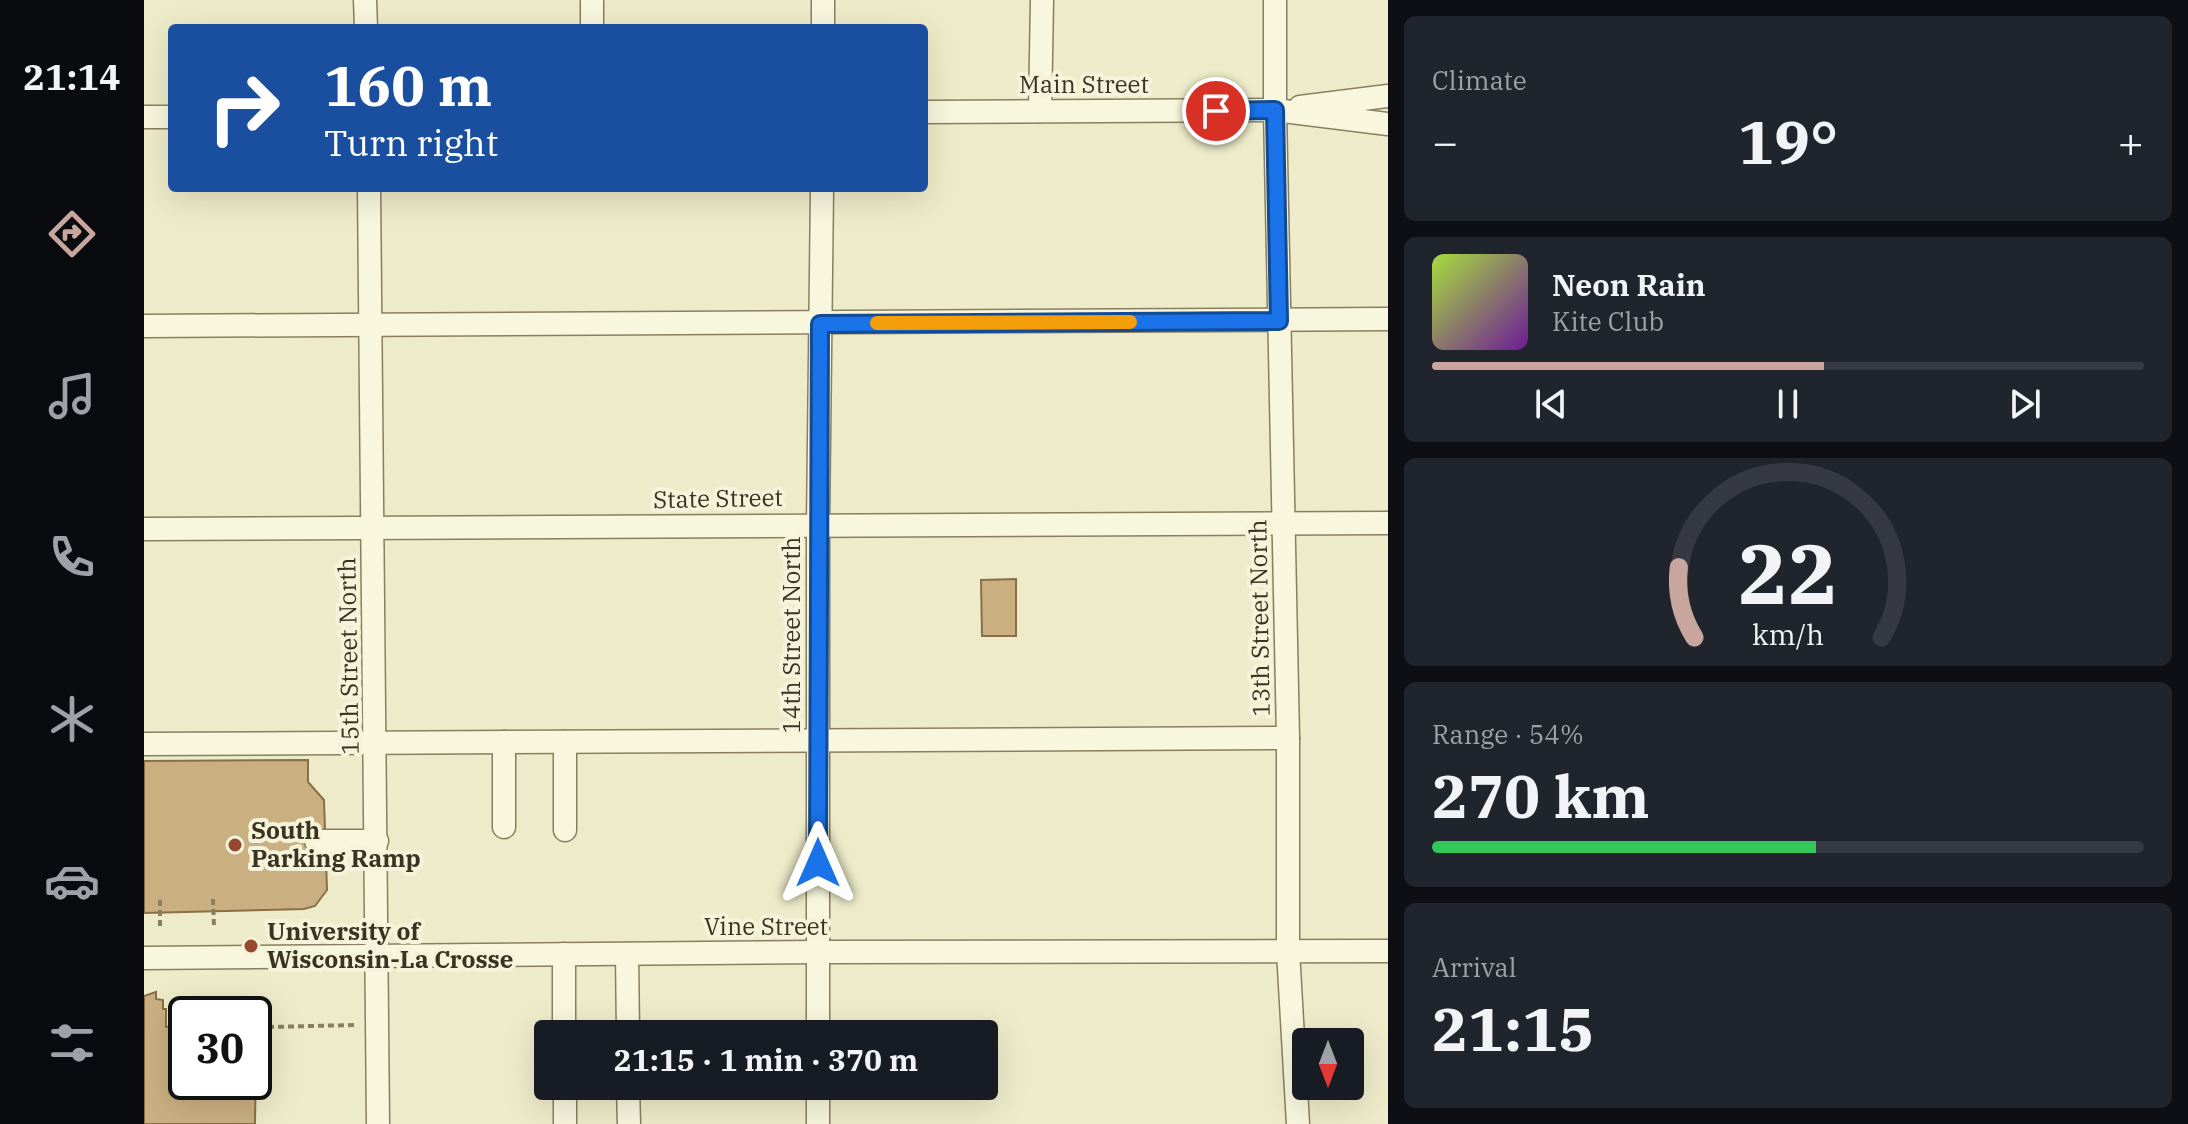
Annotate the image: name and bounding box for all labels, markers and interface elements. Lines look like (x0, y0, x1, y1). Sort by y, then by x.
text: 160 m (324, 49, 492, 121)
text: 21:14 (23, 53, 121, 100)
icon: right (192, 56, 296, 160)
text: Climate (1432, 63, 1527, 97)
street label: Main Street (1019, 68, 1149, 100)
pin (1182, 77, 1250, 145)
icon: arrive (1194, 89, 1238, 133)
text: 19° (1738, 102, 1838, 181)
text: − (1432, 113, 1458, 170)
text: + (2118, 113, 2144, 170)
text: Turn right (324, 119, 498, 166)
icon: directions (44, 206, 100, 262)
text: Neon Rain (1552, 265, 1706, 304)
text: Kite Club (1552, 304, 1664, 338)
icon: music (44, 368, 100, 424)
icon: previous (1529, 382, 1573, 426)
icon: pause (1766, 382, 1810, 426)
icon: next (2003, 382, 2047, 426)
street label: State Street (653, 481, 783, 515)
street label: 13th Street North (1241, 519, 1277, 717)
text: 22 (1738, 519, 1838, 627)
icon: phone (44, 529, 100, 585)
street label: 14th Street North (775, 536, 807, 734)
street label: 15th Street North (330, 557, 366, 755)
text: km/h (1752, 616, 1824, 653)
icon: climate (44, 691, 100, 747)
text: Range · 54% (1432, 717, 1584, 751)
text: 270 km (1432, 756, 1650, 835)
place label: South Parking Ramp (251, 814, 421, 874)
position arrow (776, 821, 860, 905)
marker: South Parking Ramp (226, 836, 244, 854)
icon: car (44, 853, 100, 909)
street label: Vine Street (704, 910, 828, 942)
place label: University of Wisconsin-La Crosse (267, 915, 513, 975)
marker: University of Wisconsin-La Crosse (242, 937, 260, 955)
text: Arrival (1432, 950, 1517, 984)
text: 21:15 (1432, 989, 1594, 1068)
speed limit sign: 30 (168, 996, 272, 1100)
icon: filters (44, 1015, 100, 1071)
north arrow (1292, 1028, 1364, 1100)
map controls (1292, 1028, 1364, 1100)
text: 21:15 · 1 min · 370 m (614, 1040, 918, 1079)

